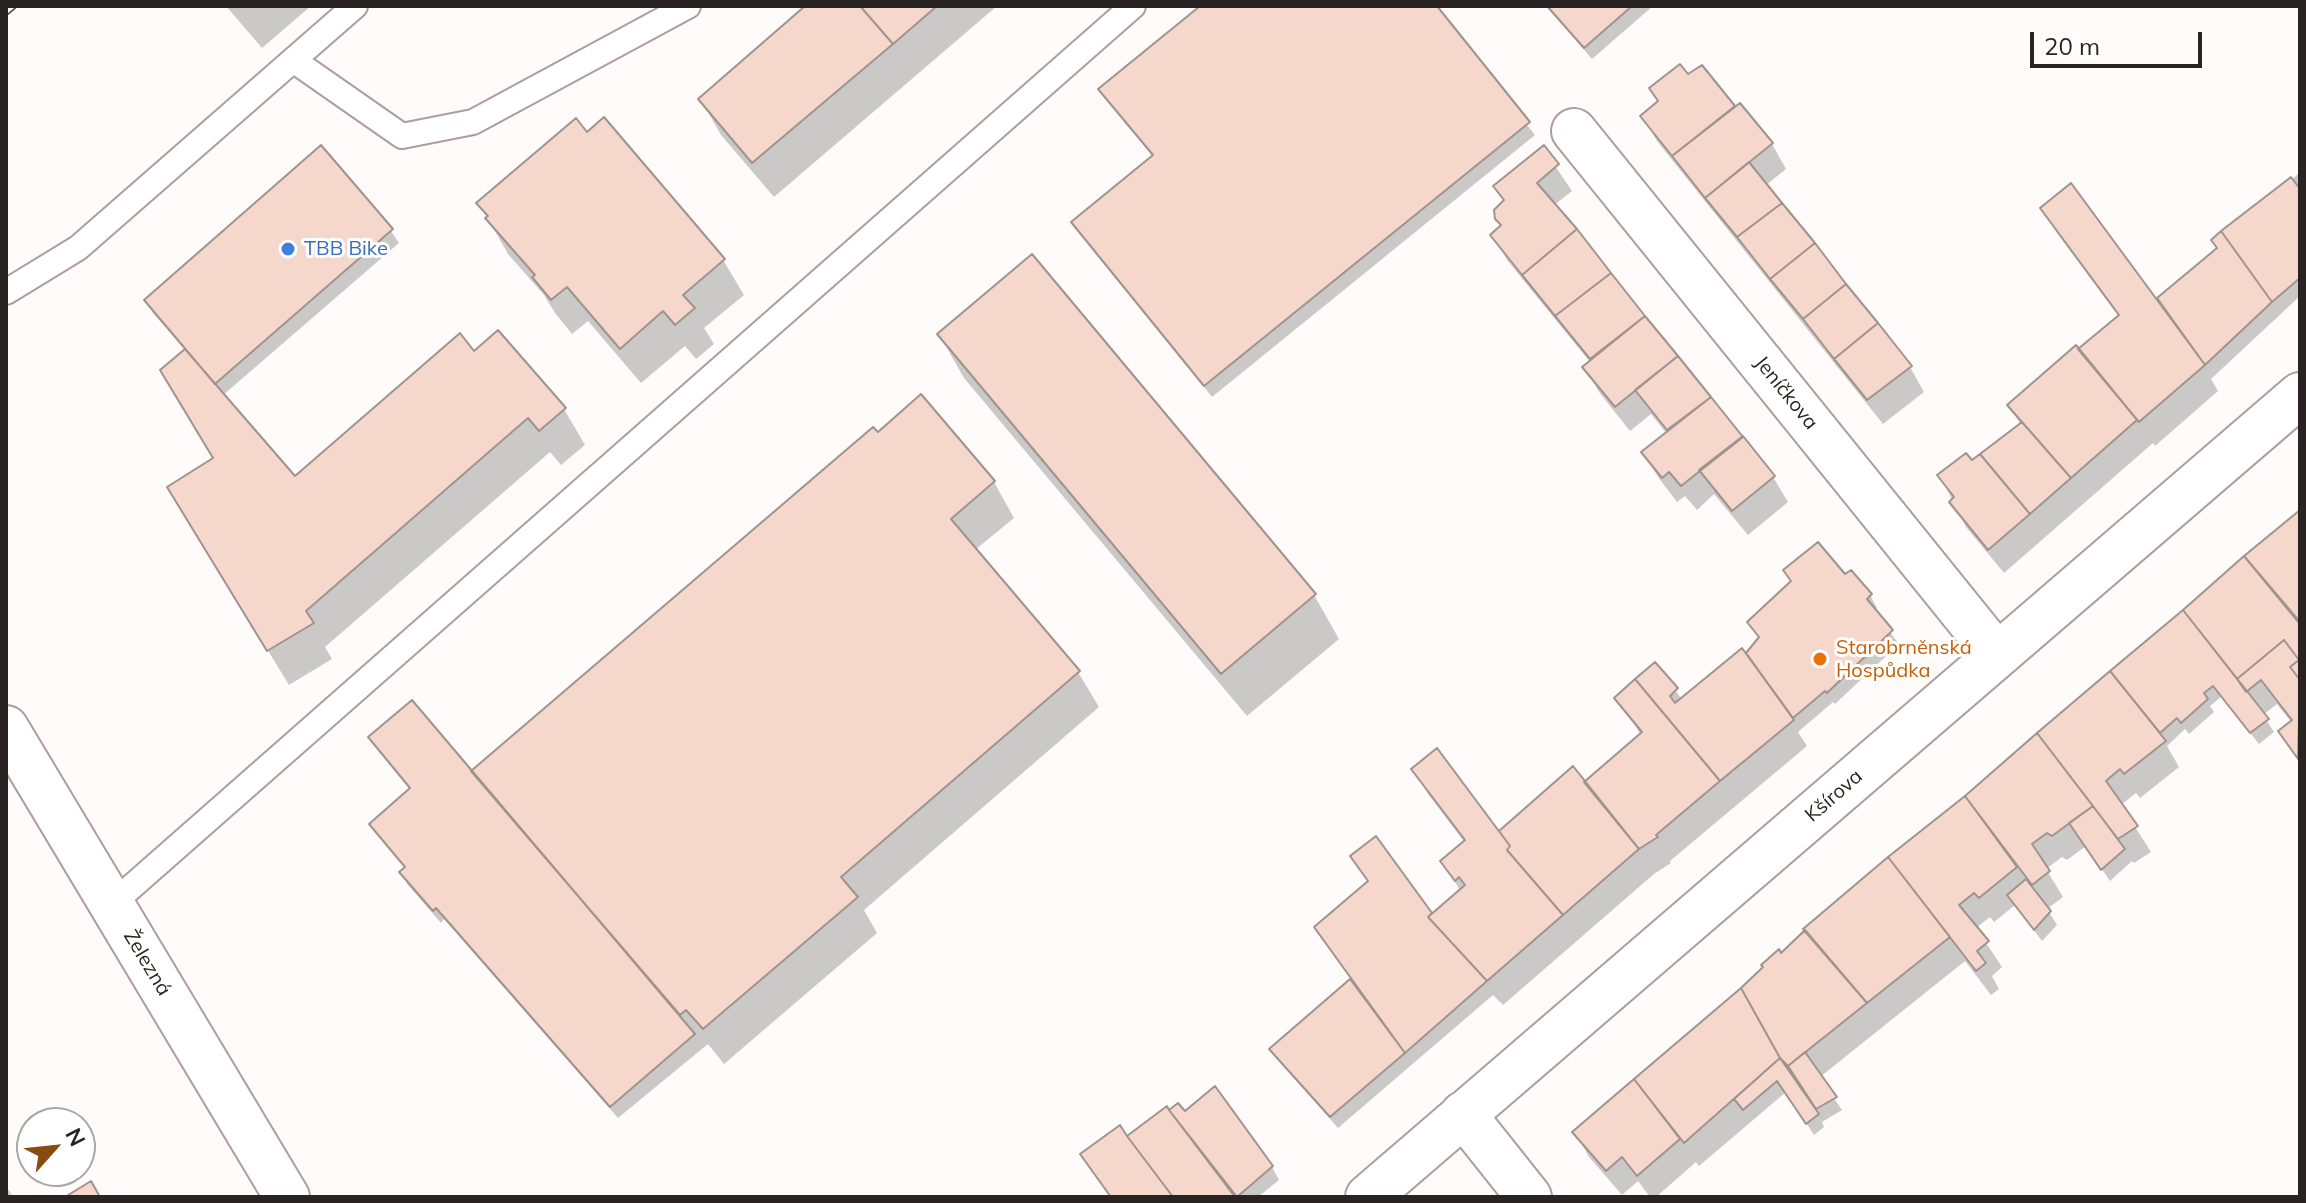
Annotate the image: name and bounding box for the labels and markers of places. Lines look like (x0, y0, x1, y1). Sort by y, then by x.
place label: TBB Bike (304, 237, 388, 261)
marker: TBB Bike (279, 240, 297, 258)
place label: Starobrněnská Hospůdka (1836, 636, 1972, 683)
marker: Starobrněnská Hospůdka (1811, 650, 1829, 668)

